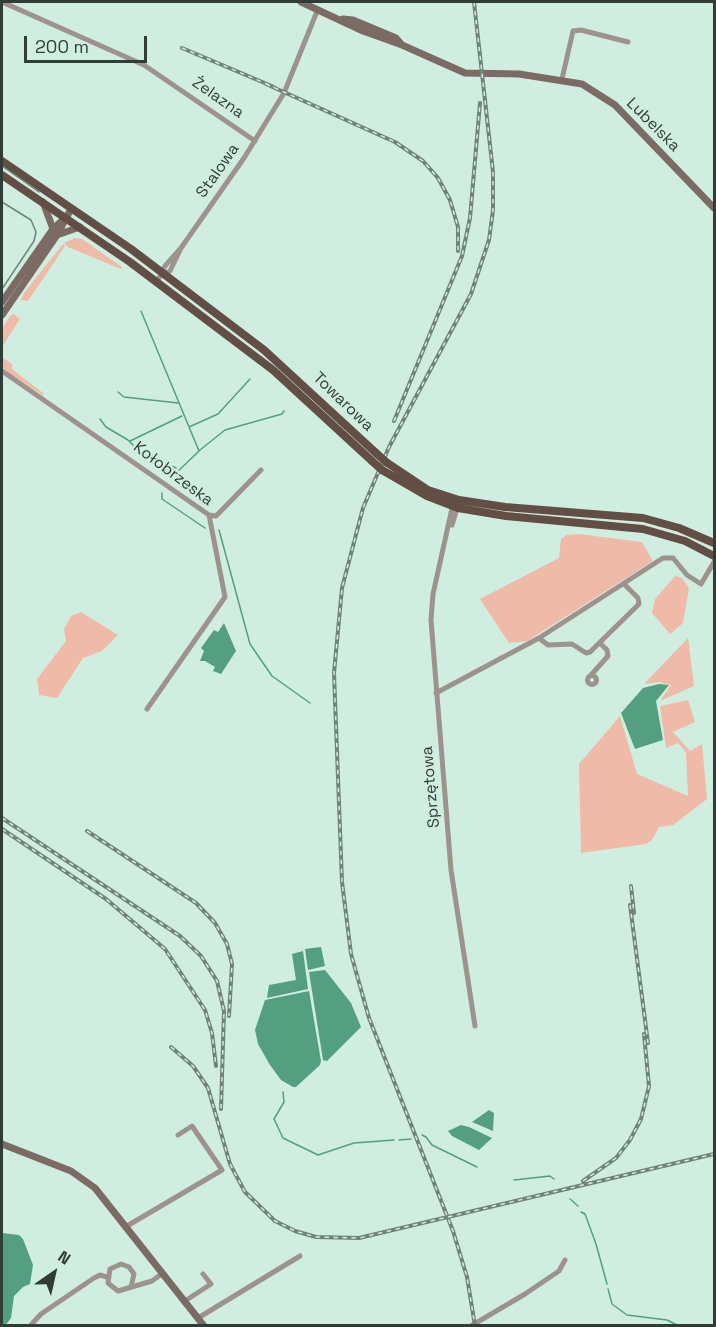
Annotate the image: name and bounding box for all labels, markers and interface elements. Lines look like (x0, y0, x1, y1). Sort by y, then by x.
scale bar (27, 24, 150, 62)
text: 200 m (35, 35, 89, 58)
street label: Żelazna (188, 73, 248, 123)
street label: Lubelska (622, 94, 684, 156)
street label: Stalowa (192, 140, 244, 202)
street label: Towarowa (309, 368, 377, 436)
street label: Kołobrzeska (129, 438, 217, 510)
street label: Sprzętowa (418, 745, 444, 829)
north arrow (24, 1243, 84, 1303)
text: N (54, 1246, 75, 1269)

